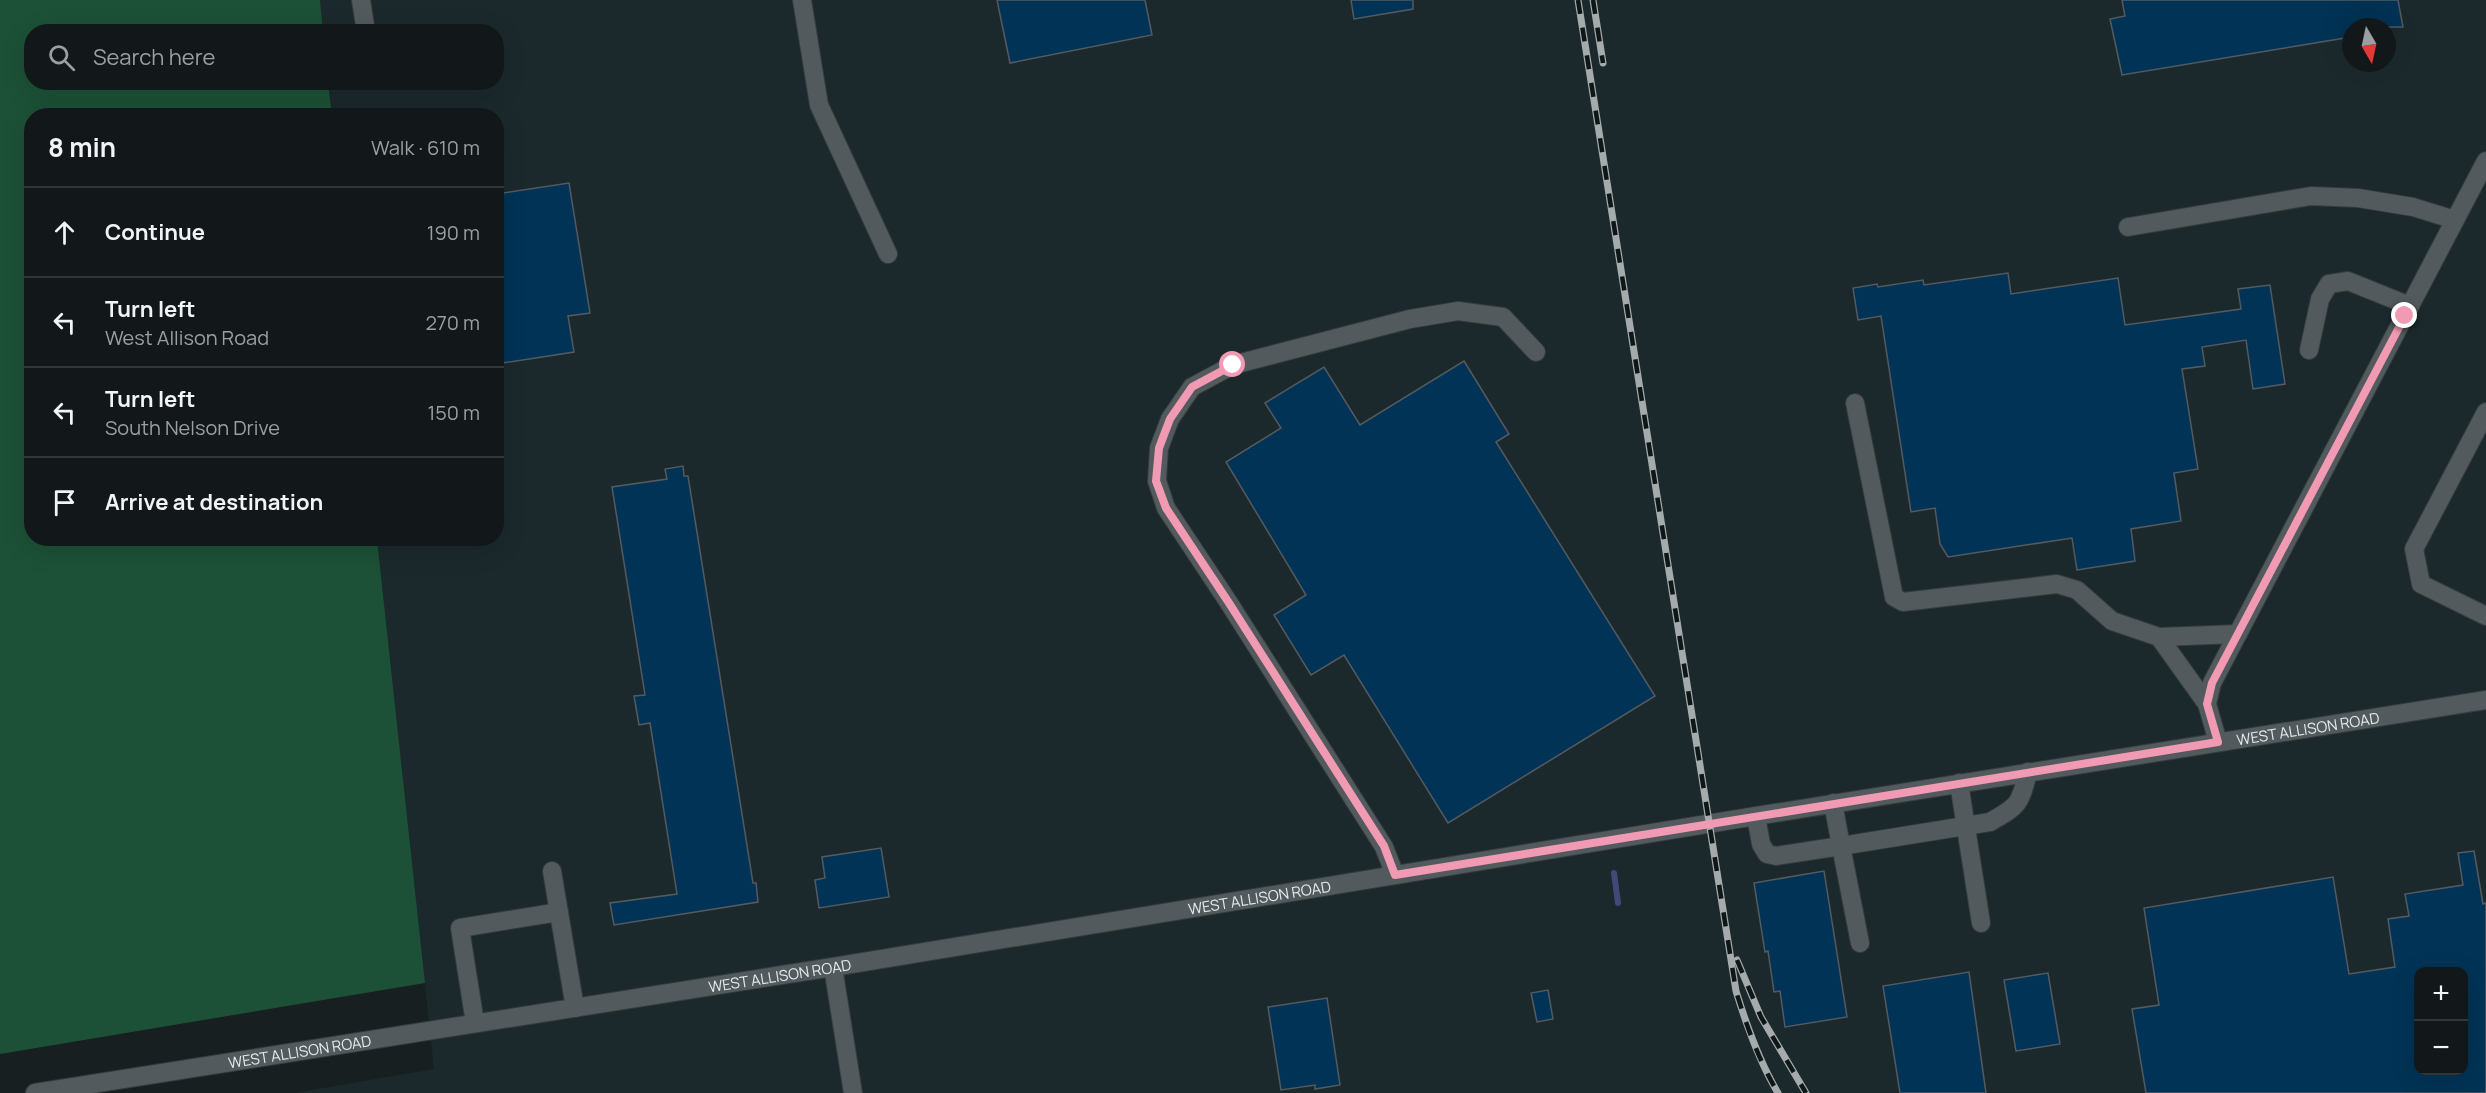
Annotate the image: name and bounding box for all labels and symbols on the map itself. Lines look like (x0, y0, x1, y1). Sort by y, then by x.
north arrow (2342, 18, 2396, 72)
route end (2391, 302, 2417, 328)
route start (1219, 351, 1245, 377)
street label: WEST ALLISON ROAD (2235, 707, 2381, 750)
street label: WEST ALLISON ROAD (1187, 875, 1332, 919)
street label: WEST ALLISON ROAD (707, 954, 853, 997)
street label: WEST ALLISON ROAD (227, 1030, 373, 1073)

